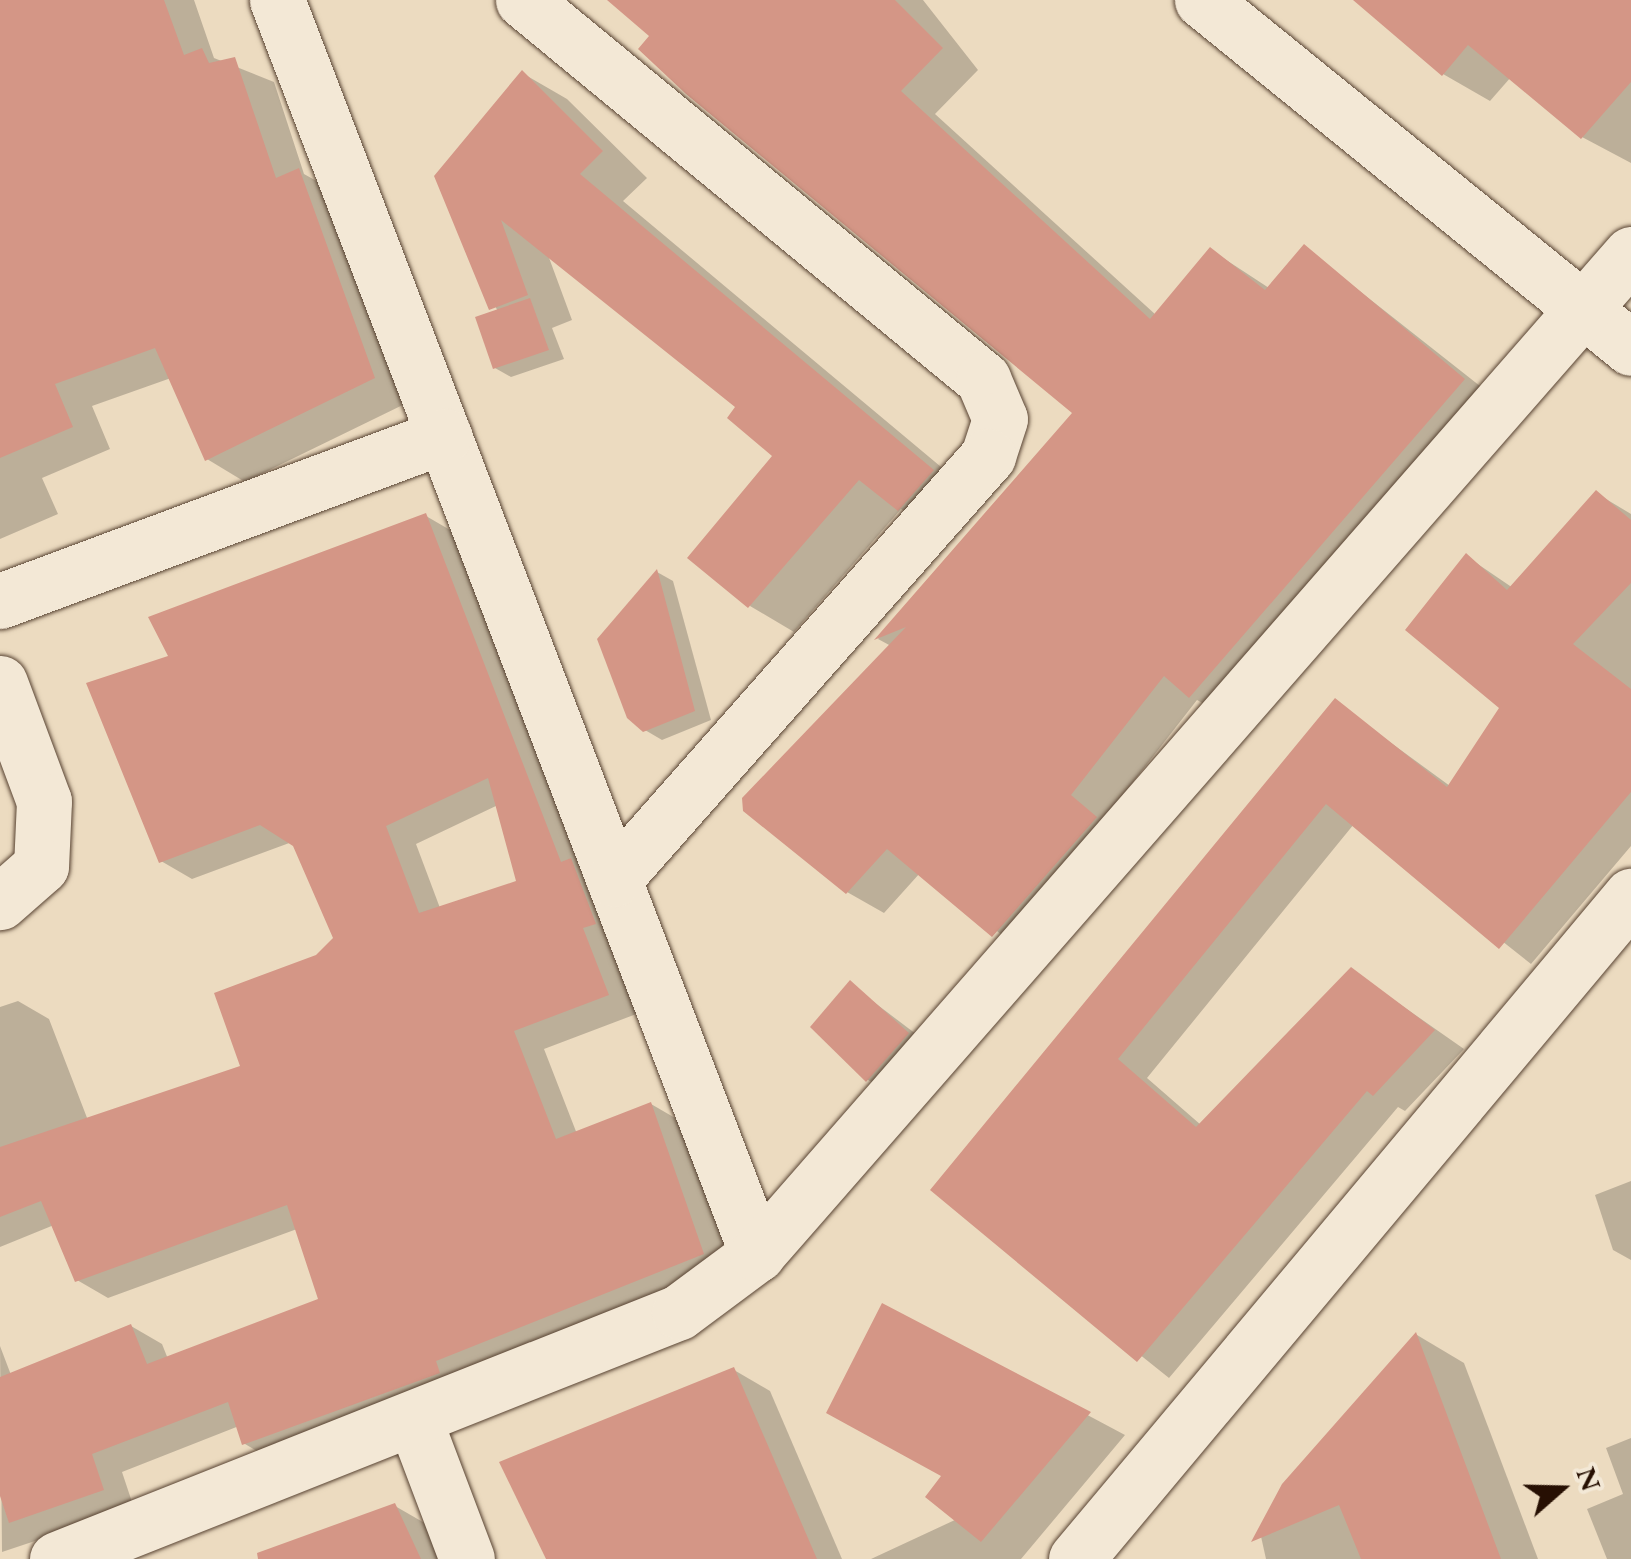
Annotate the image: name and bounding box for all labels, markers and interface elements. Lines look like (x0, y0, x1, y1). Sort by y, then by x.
north arrow (1511, 1439, 1611, 1539)
text: N (1568, 1462, 1610, 1496)

